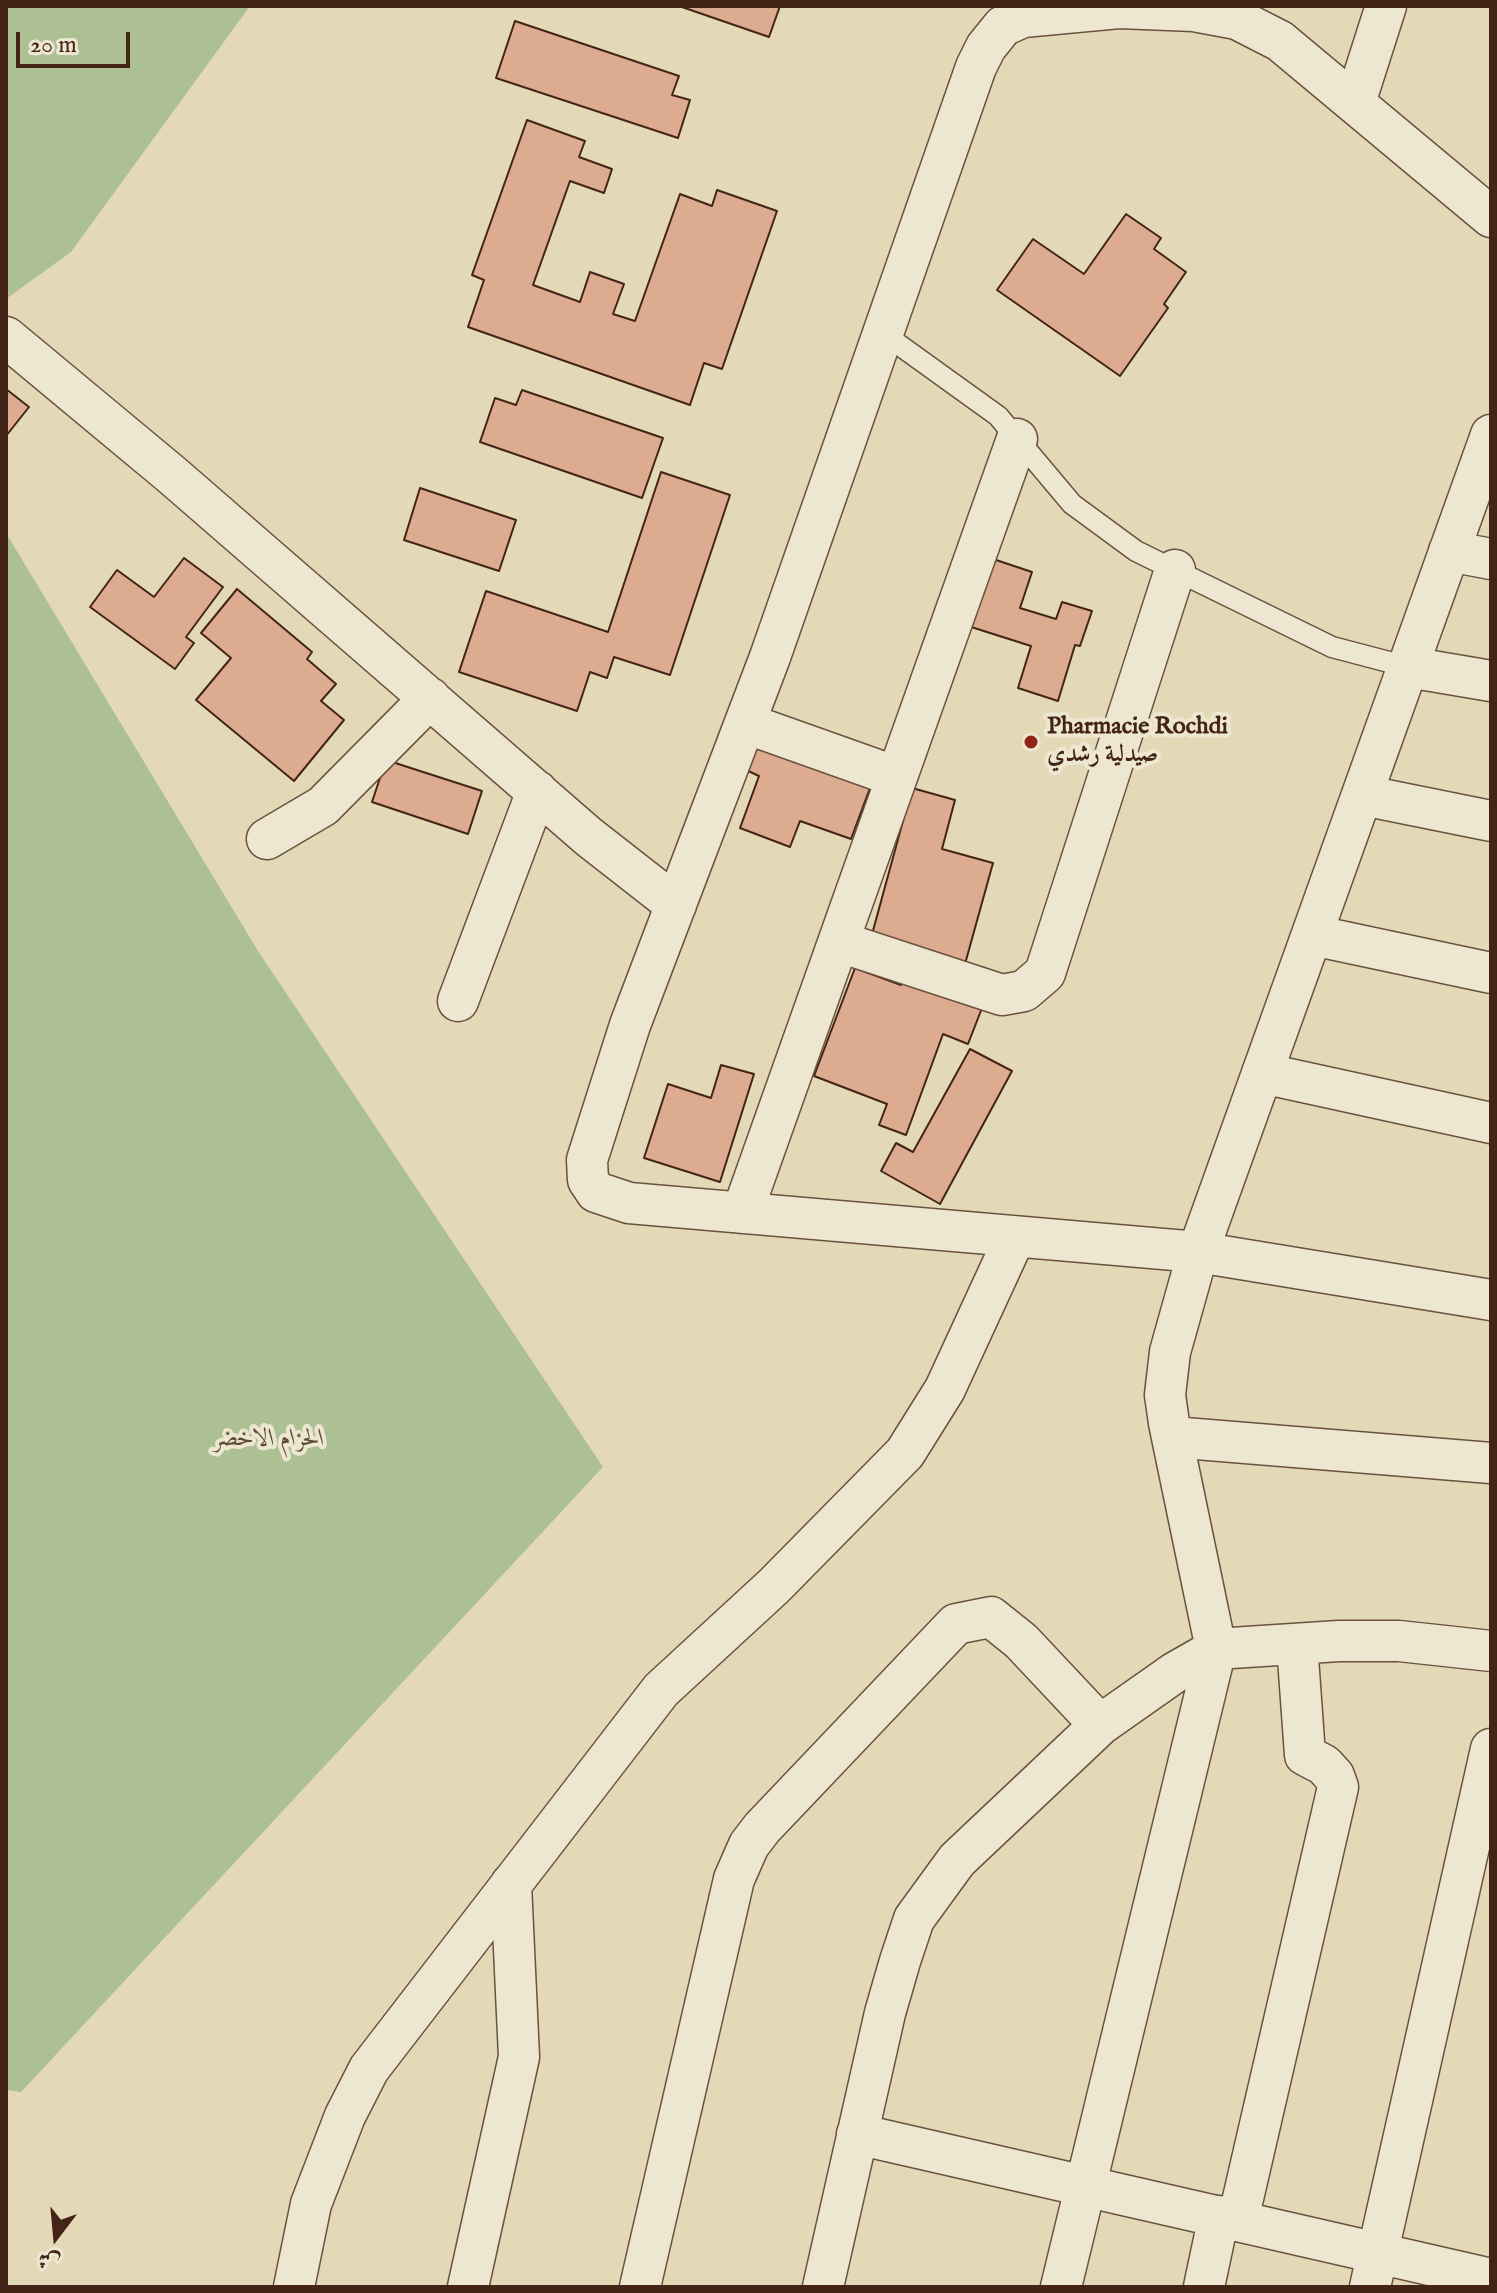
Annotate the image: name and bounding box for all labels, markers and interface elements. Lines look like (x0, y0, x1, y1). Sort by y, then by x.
scale bar (20, 16, 134, 66)
text: 20 m (30, 30, 77, 61)
place label: Pharmacie Rochdi صيدلية رشدي (1047, 714, 1228, 770)
marker: Pharmacie Rochdi صيدلية رشدي (1022, 733, 1040, 751)
park label: الحزام الاخضر (213, 1426, 325, 1454)
north arrow (16, 2197, 96, 2277)
text: ش (35, 2244, 64, 2277)

